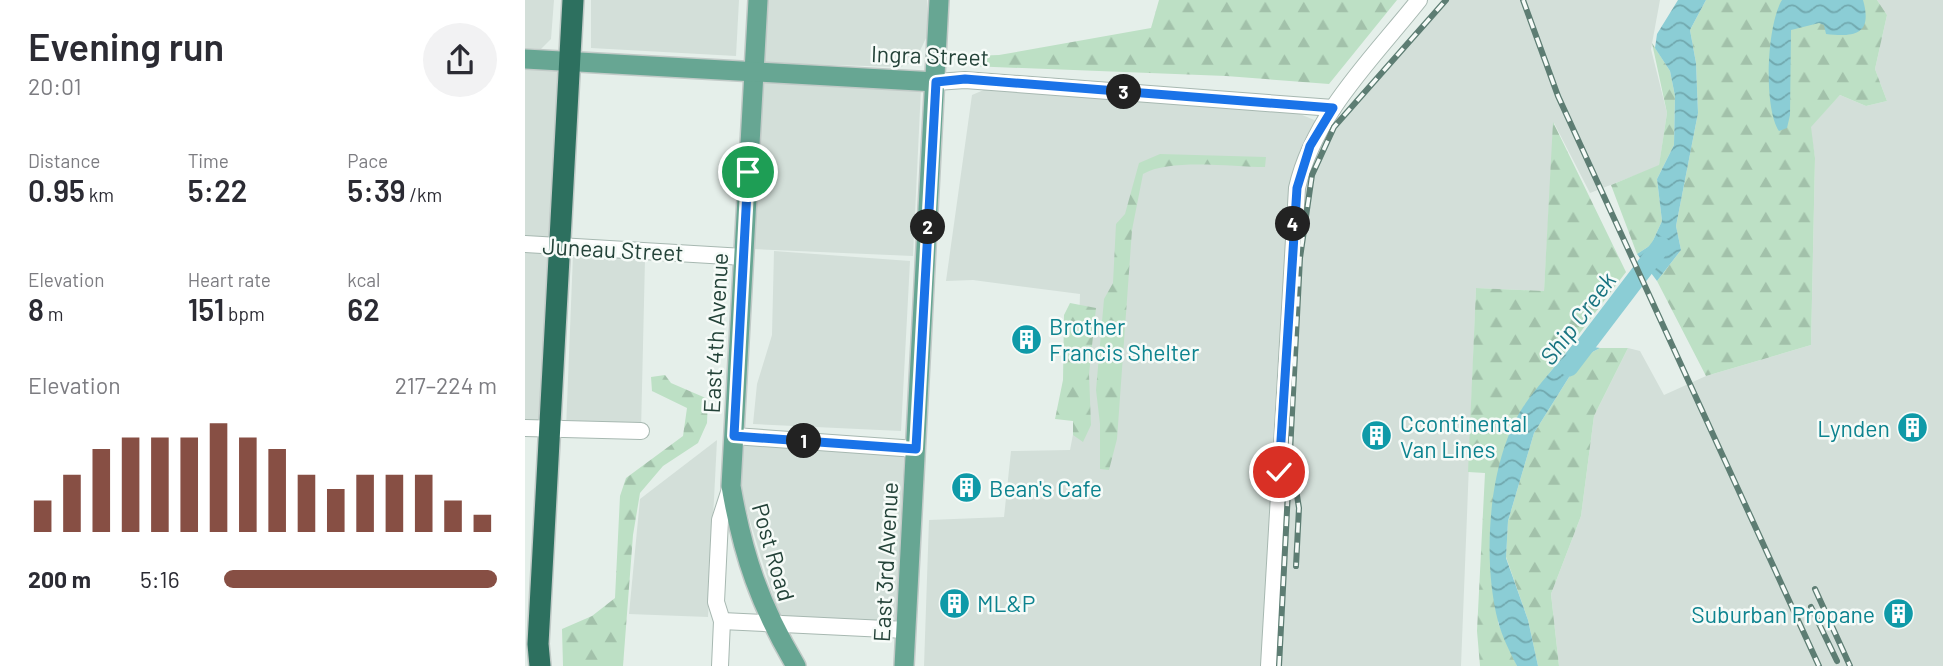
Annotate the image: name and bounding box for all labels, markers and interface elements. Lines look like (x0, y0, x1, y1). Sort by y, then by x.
text: Evening run (28, 23, 224, 69)
button: share (423, 23, 497, 97)
street label: Ingra Street (870, 39, 990, 71)
text: 20:01 (28, 72, 82, 100)
pin: 3 (1107, 74, 1141, 110)
text: 3 (1118, 80, 1129, 103)
pin (718, 142, 778, 202)
text: Distance (28, 149, 100, 172)
text: Time (188, 149, 229, 172)
text: Pace (347, 149, 388, 172)
icon: arrive (729, 153, 767, 191)
text: 0.95 (28, 172, 85, 208)
text: 5:22 (188, 172, 247, 208)
text: 5:39 (347, 172, 406, 208)
text: km (85, 183, 114, 206)
text: /km (406, 183, 442, 206)
pin: 4 (1275, 206, 1311, 242)
pin: 2 (911, 210, 945, 244)
text: 4 (1287, 212, 1298, 235)
text: 2 (922, 215, 933, 238)
street label: Juneau Street (542, 231, 684, 267)
street label: East 4th Avenue (697, 252, 733, 414)
water label: Ship Creek (1533, 266, 1621, 370)
text: Elevation (28, 268, 105, 291)
text: Heart rate (188, 268, 271, 291)
text: kcal (347, 268, 380, 291)
text: 8 (28, 291, 44, 327)
text: 151 (188, 291, 224, 327)
text: 62 (347, 291, 380, 327)
text: m (44, 302, 64, 325)
text: bpm (224, 302, 265, 325)
place label: Brother Francis Shelter (1049, 312, 1200, 366)
building icon: Brother Francis Shelter (1009, 322, 1043, 356)
text: Elevation (28, 371, 121, 399)
text: 217–224 m (395, 371, 497, 399)
place label: Ccontinental Van Lines (1400, 409, 1527, 463)
building icon: Lynden (1896, 411, 1930, 445)
place label: Lynden (1817, 414, 1890, 442)
building icon: Ccontinental Van Lines (1360, 419, 1394, 453)
pin: 1 (787, 424, 821, 458)
text: 1 (800, 429, 807, 452)
pin (1249, 442, 1309, 502)
icon: check (1260, 453, 1298, 491)
building icon: Bean's Cafe (949, 471, 983, 505)
place label: Bean's Cafe (989, 474, 1102, 502)
street label: East 3rd Avenue (867, 481, 903, 643)
street label: Post Road (747, 500, 801, 604)
text: 200 m (28, 565, 91, 593)
text: 5:16 (140, 565, 180, 593)
building icon: ML&P (937, 586, 971, 620)
place label: ML&P (977, 589, 1035, 617)
building icon: Suburban Propane (1881, 597, 1915, 631)
place label: Suburban Propane (1691, 600, 1875, 628)

